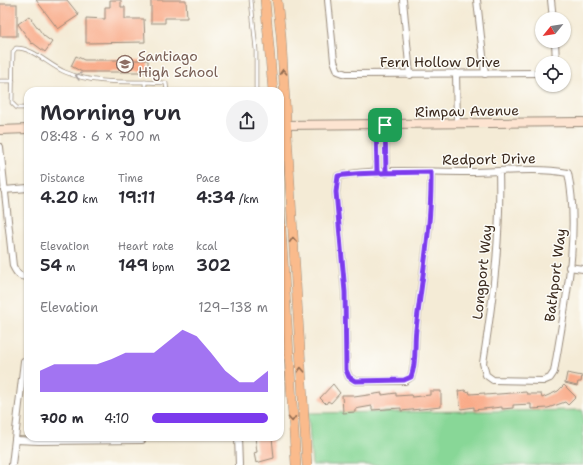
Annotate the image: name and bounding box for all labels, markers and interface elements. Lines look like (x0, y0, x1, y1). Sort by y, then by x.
north arrow (535, 12, 571, 48)
map controls (535, 12, 571, 92)
place label: Santiago High School (138, 47, 219, 81)
street label: Fern Hollow Drive (380, 53, 500, 71)
school or university icon: Santiago High School (115, 54, 135, 74)
button: locate (535, 56, 571, 92)
one-way arrow (279, 69, 287, 75)
one-way arrow (75, 72, 82, 81)
text: Morning run (40, 98, 181, 127)
button: share (226, 100, 268, 142)
street label: Rimpau Avenue (415, 101, 519, 121)
pin (368, 108, 402, 142)
icon: arrive (374, 114, 396, 136)
text: 08:48 · 6 × 700 m (40, 128, 160, 145)
street label: Redport Drive (442, 149, 536, 169)
text: Distance (40, 171, 85, 186)
text: Time (118, 171, 143, 186)
text: Pace (196, 171, 220, 186)
text: 4.20 (40, 186, 79, 208)
text: 19:11 (118, 186, 155, 208)
text: 4:34 (196, 186, 235, 208)
text: km (79, 192, 98, 207)
text: /km (235, 192, 259, 207)
street label: Longport Way (468, 224, 496, 320)
street label: Bathport Way (540, 227, 570, 323)
one-way arrow (289, 237, 297, 243)
text: Elevation (40, 239, 89, 254)
text: Heart rate (118, 239, 174, 254)
text: kcal (196, 239, 217, 254)
text: 54 (40, 254, 62, 276)
text: 149 (118, 254, 148, 276)
text: 302 (196, 254, 231, 276)
text: m (62, 260, 76, 275)
text: bpm (148, 260, 174, 275)
text: Elevation (40, 299, 98, 316)
text: 129–138 m (198, 299, 268, 316)
one-way arrow (296, 367, 305, 373)
text: 700 m (40, 410, 84, 427)
text: 4:10 (104, 410, 129, 427)
one-way arrow (288, 416, 297, 422)

